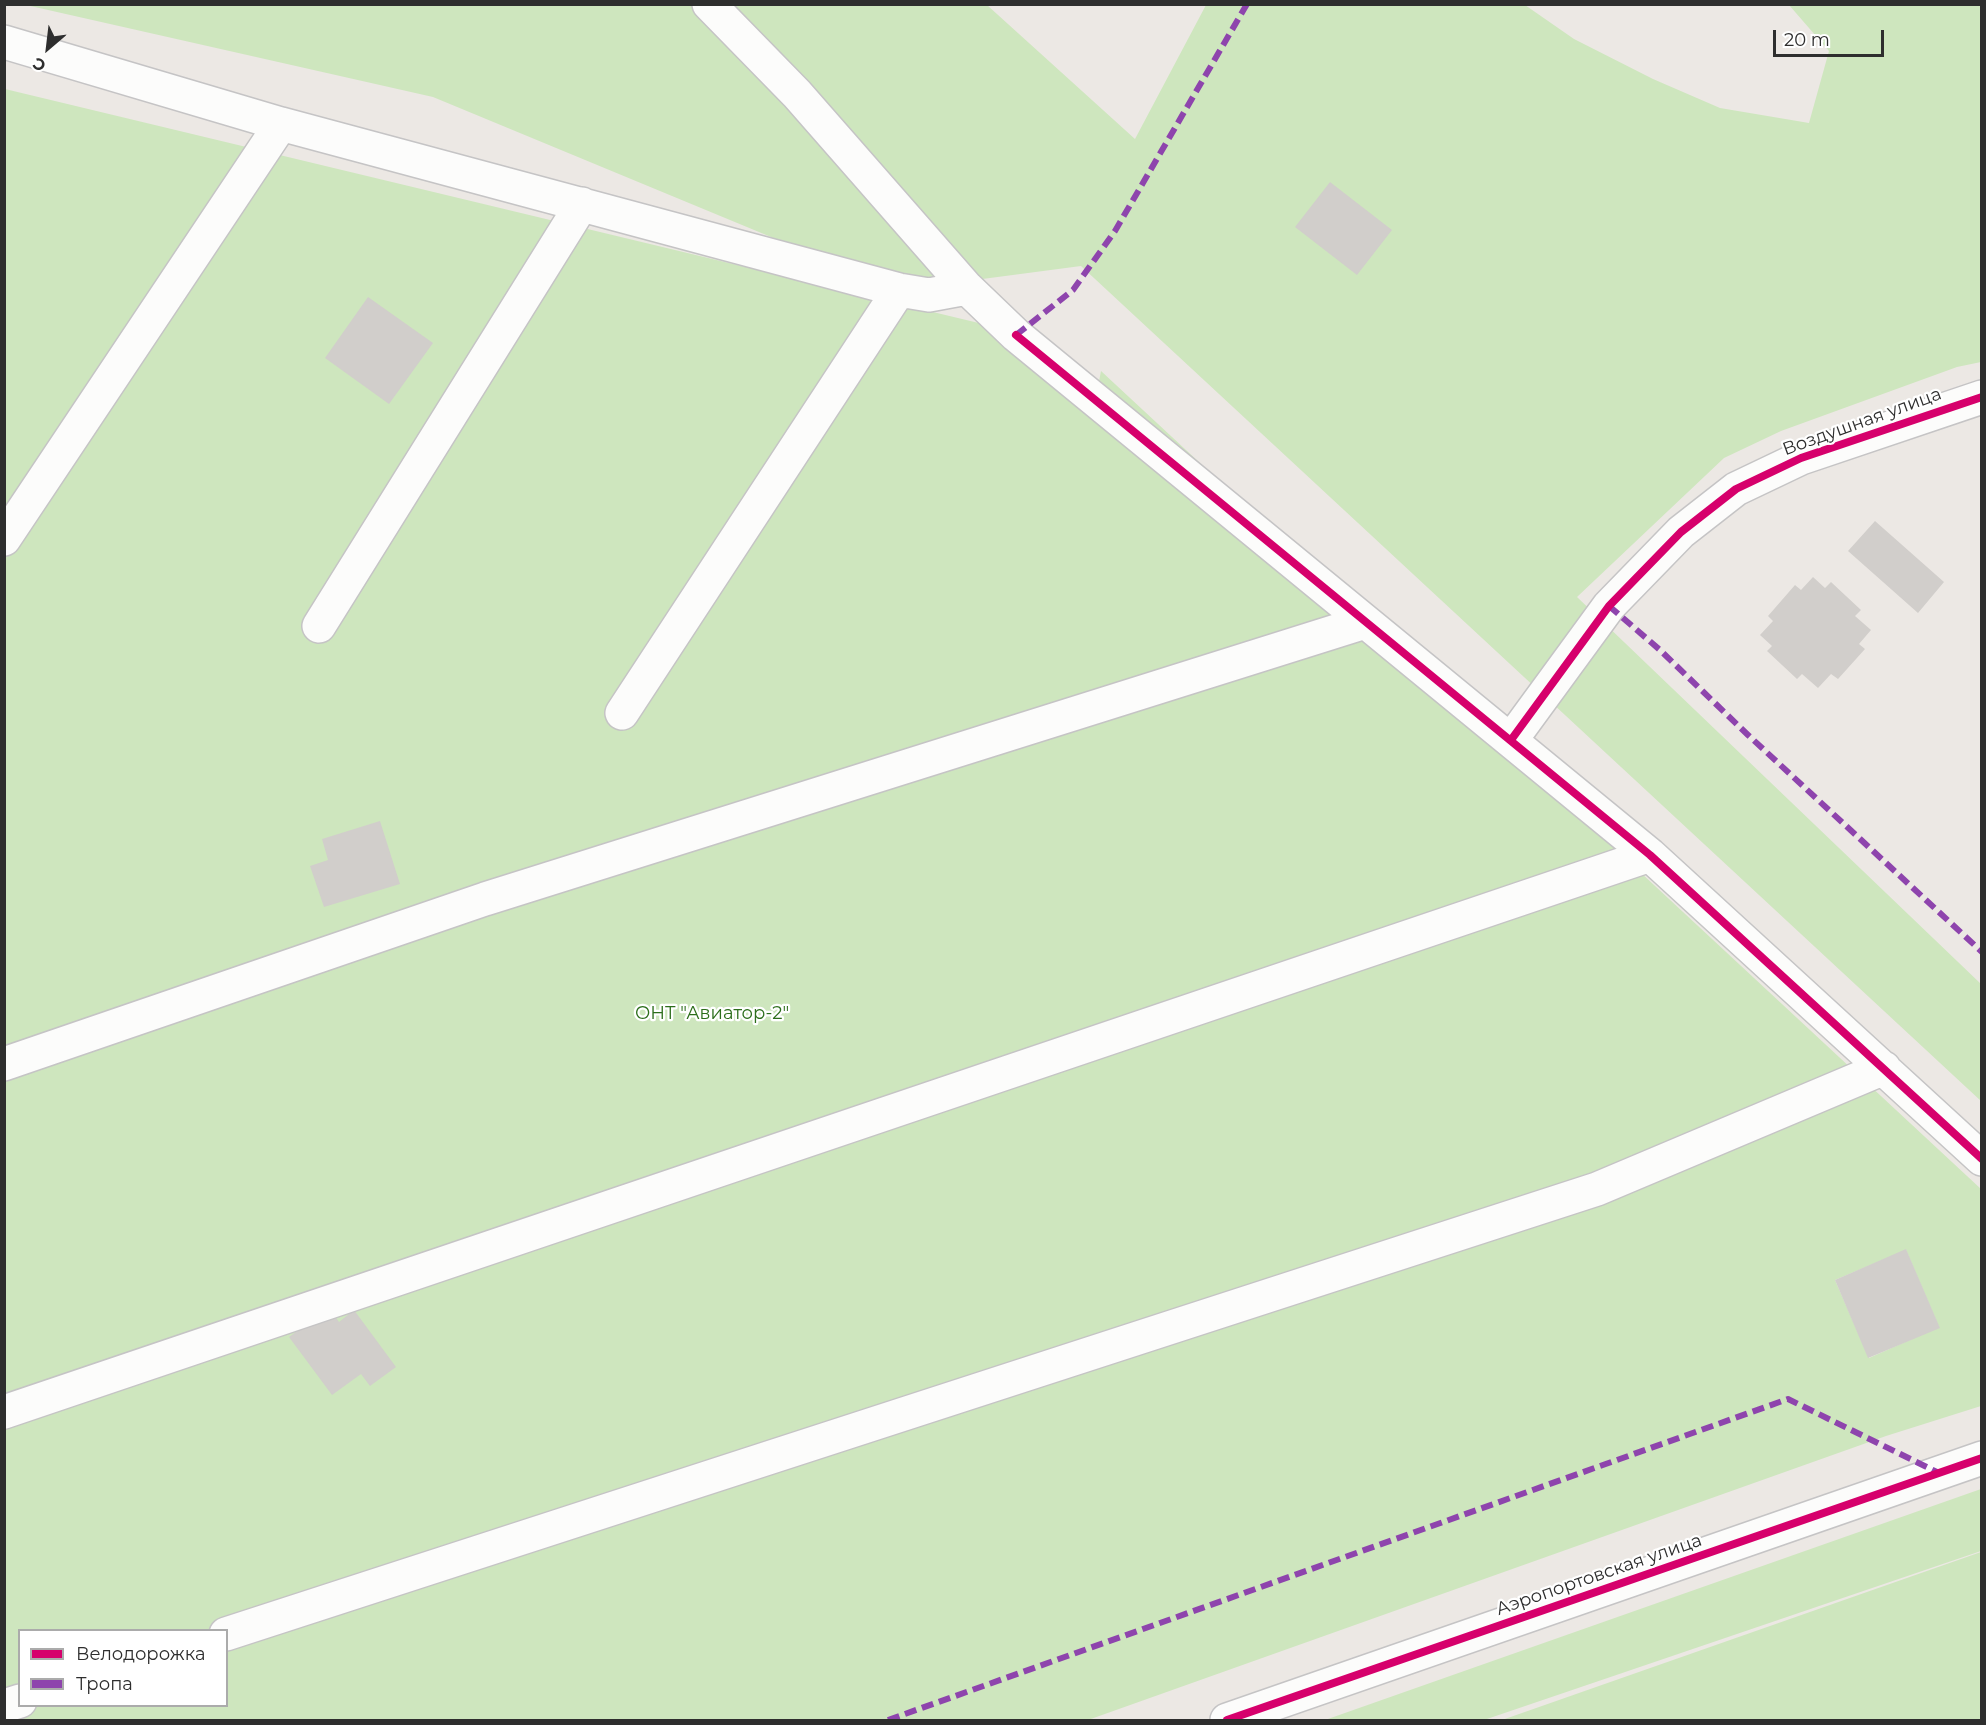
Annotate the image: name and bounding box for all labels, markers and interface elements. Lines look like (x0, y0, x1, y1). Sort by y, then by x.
north arrow (18, 18, 78, 78)
scale bar (1776, 18, 1887, 56)
text: 20 m (1784, 29, 1830, 51)
text: С (30, 53, 49, 75)
street label: Воздушная улица (1780, 383, 1944, 461)
park label: ОНТ "Авиатор-2" (635, 1003, 789, 1025)
street label: Аэропортовская улица (1493, 1530, 1705, 1620)
legend (18, 1629, 228, 1707)
text: Велодорожка (76, 1643, 205, 1665)
text: Тропа (76, 1673, 133, 1695)

